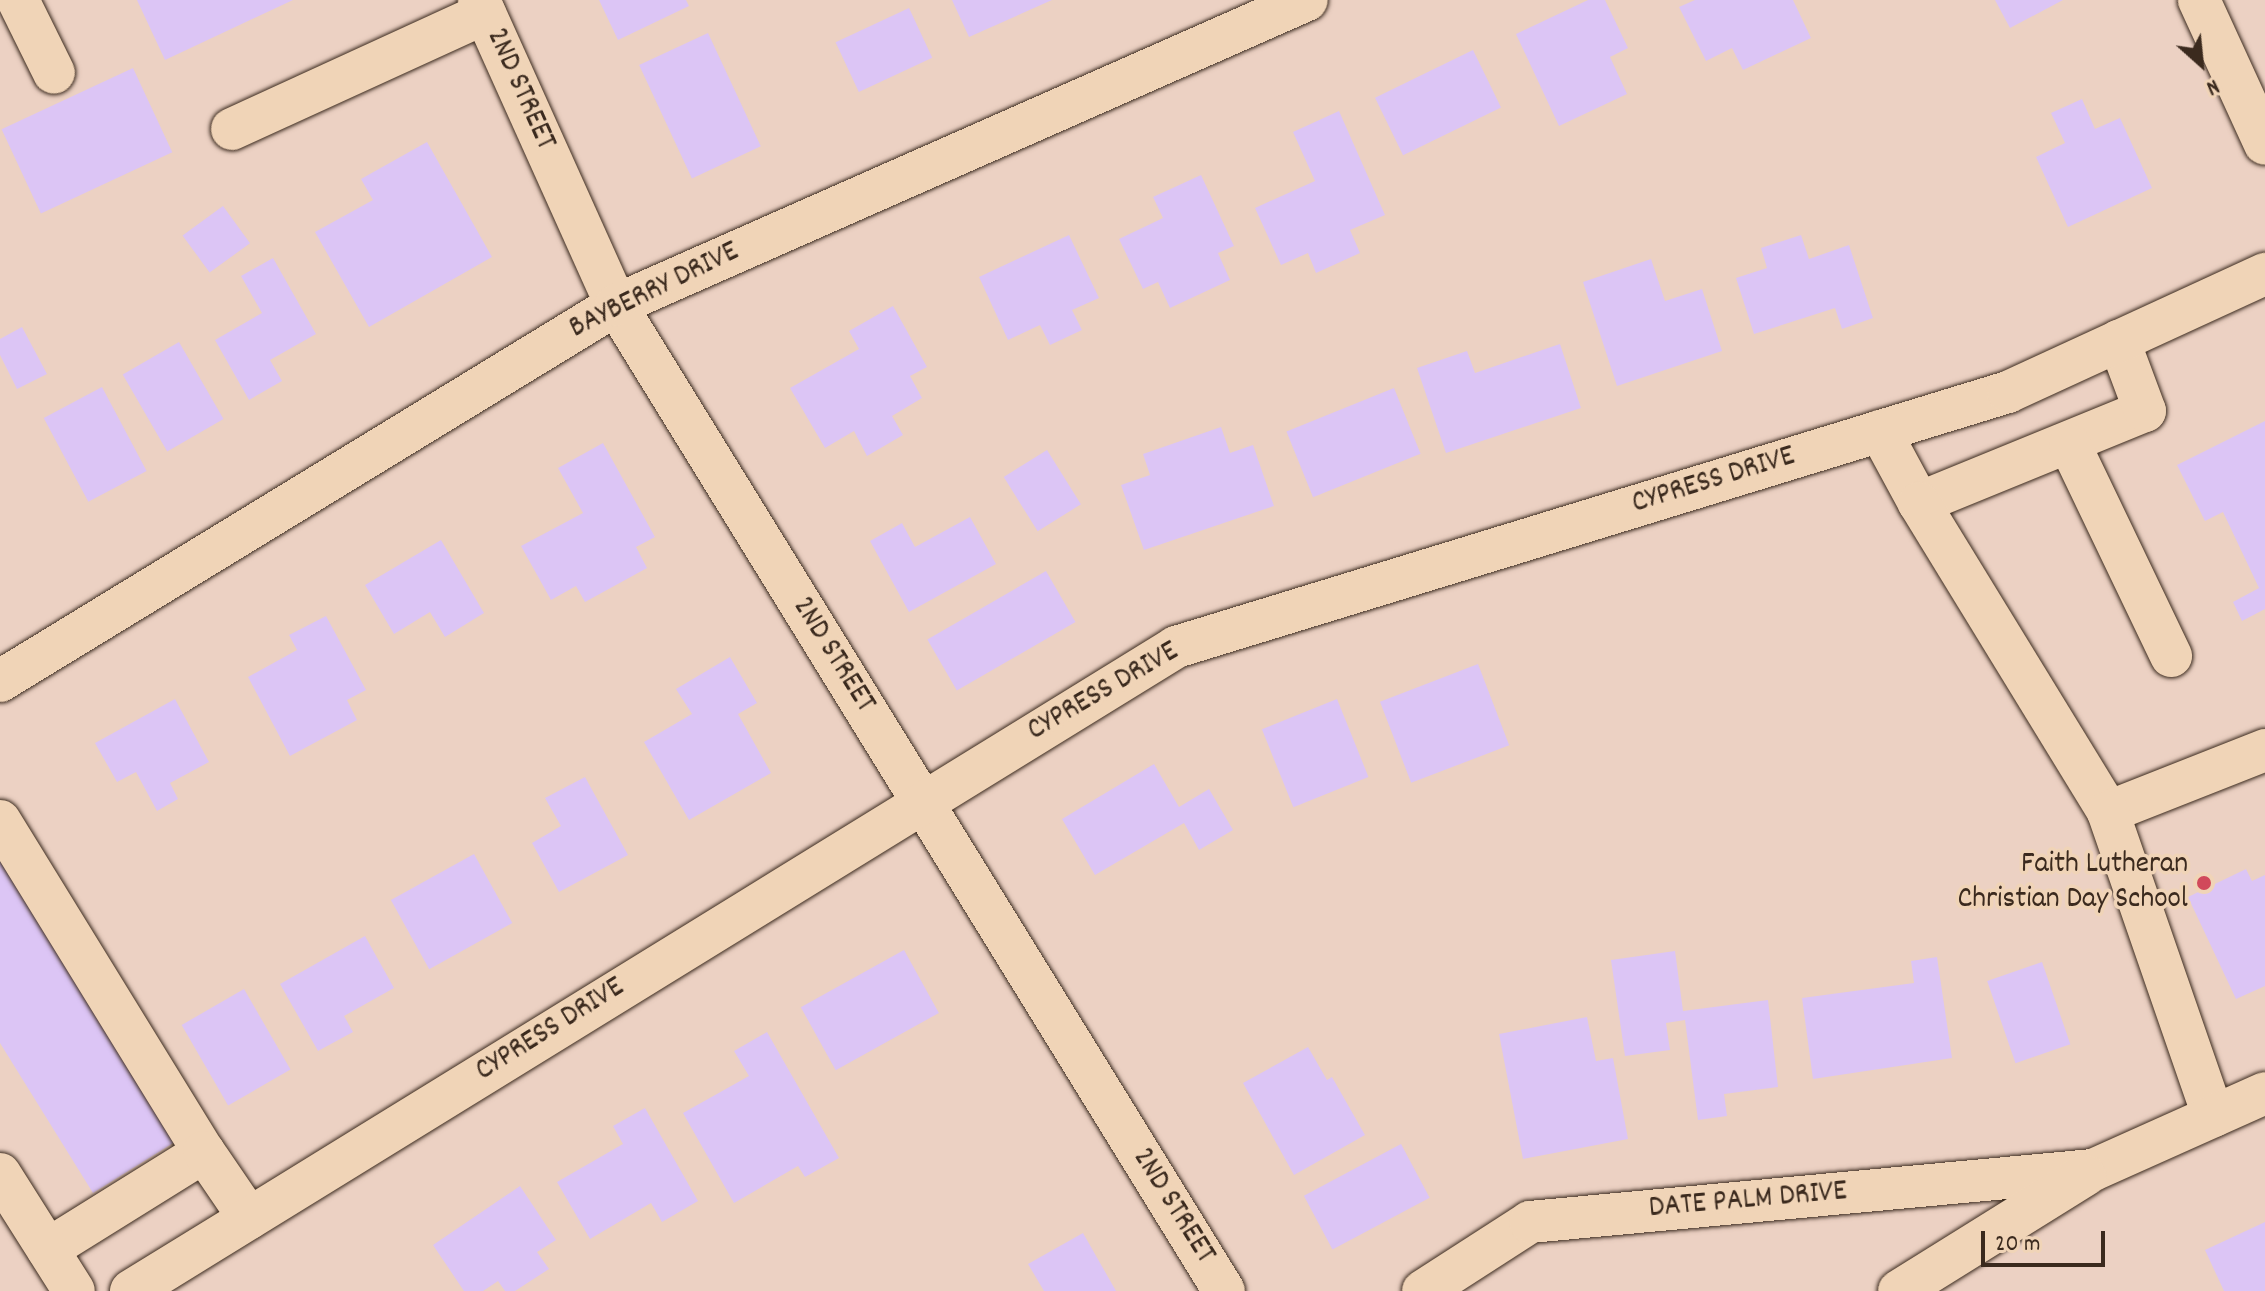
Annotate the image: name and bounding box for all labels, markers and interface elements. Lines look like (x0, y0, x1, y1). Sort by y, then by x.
street label: 2ND STREET (476, 24, 562, 156)
north arrow (2161, 24, 2241, 104)
text: N (2200, 70, 2224, 102)
street label: BAYBERRY DRIVE (564, 236, 746, 348)
street label: CYPRESS DRIVE (1628, 440, 1800, 524)
street label: 2ND STREET (782, 592, 882, 720)
street label: CYPRESS DRIVE (1022, 635, 1186, 751)
place label: Faith Lutheran Christian Day School (1957, 848, 2188, 918)
marker: Faith Lutheran Christian Day School (2195, 874, 2213, 892)
street label: CYPRESS DRIVE (470, 971, 632, 1091)
street label: 2ND STREET (1122, 1143, 1222, 1271)
street label: DATE PALM DRIVE (1648, 1175, 1848, 1229)
scale bar (1985, 1215, 2109, 1265)
text: 20 m (1995, 1228, 2041, 1262)

